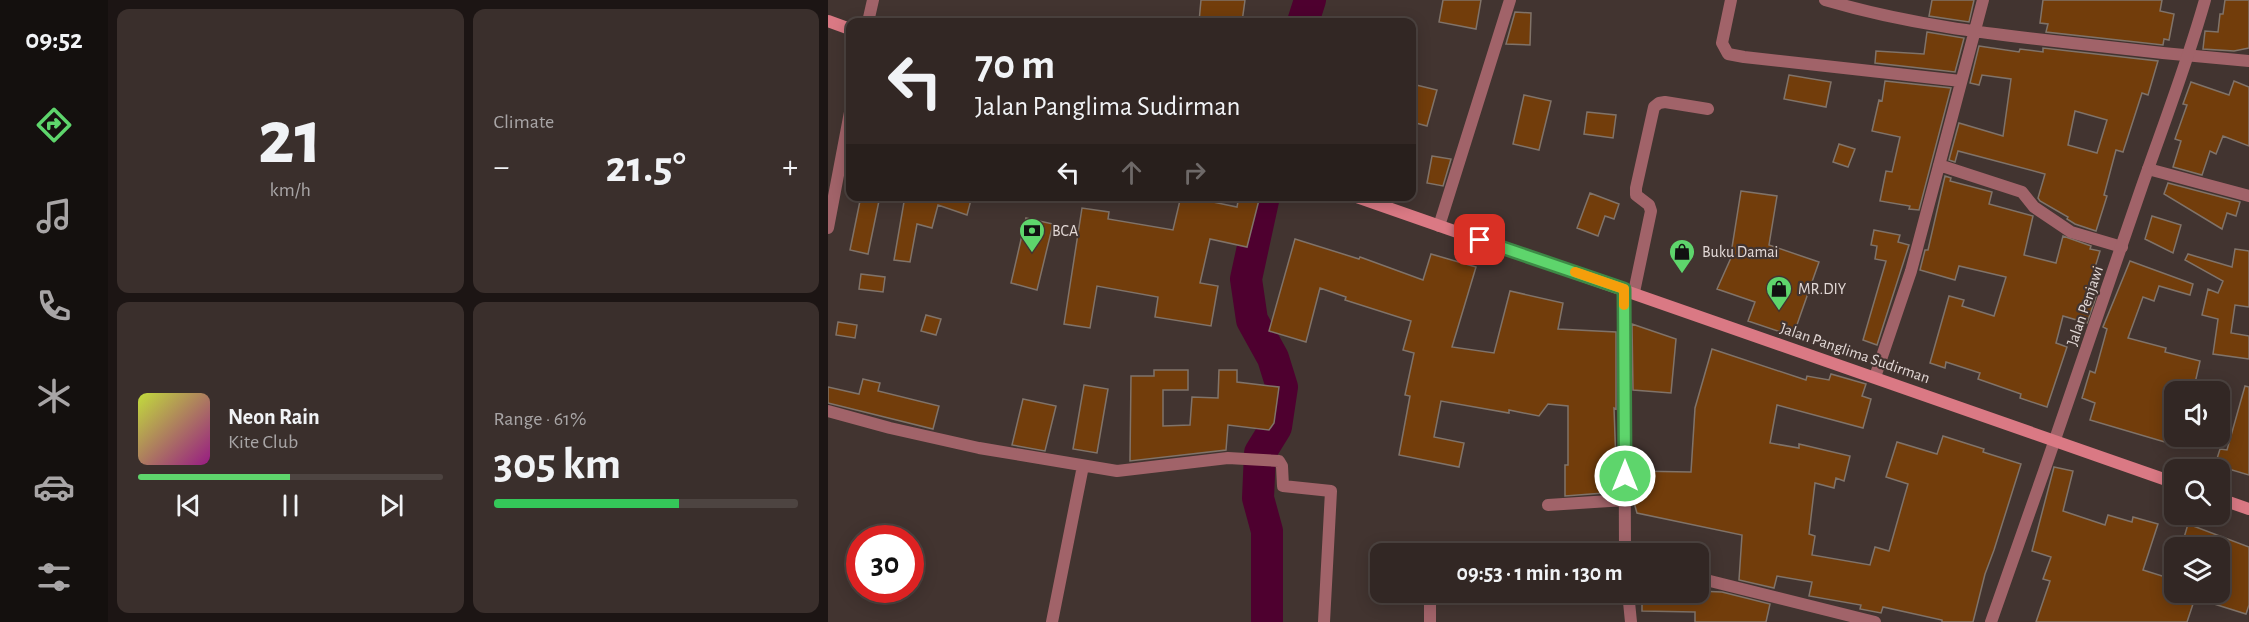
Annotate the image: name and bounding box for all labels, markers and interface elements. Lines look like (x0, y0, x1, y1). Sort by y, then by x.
text: 09:52 (25, 26, 83, 53)
icon: left (876, 42, 954, 120)
text: 70 m (975, 44, 1055, 86)
text: Jalan Panglima Sudirman (975, 93, 1240, 120)
text: 21 (258, 100, 323, 178)
icon: directions (33, 104, 75, 146)
text: Climate (494, 112, 554, 132)
text: 21.5° (606, 145, 686, 190)
text: − (494, 151, 509, 184)
text: + (782, 151, 798, 184)
icon: left (1052, 156, 1085, 189)
icon: ahead (1115, 156, 1148, 189)
icon: right (1178, 156, 1211, 189)
text: km/h (270, 180, 311, 200)
icon: music (33, 195, 75, 237)
pin (1454, 214, 1505, 265)
bank icon: BCA (1017, 216, 1047, 254)
place label: BCA (1052, 223, 1078, 239)
icon: arrive (1463, 223, 1496, 256)
shop icon: Buku Damai (1667, 237, 1697, 275)
place label: Buku Damai (1702, 244, 1778, 260)
street label: Jalan Penjawi (2064, 264, 2107, 348)
shop icon: MR.DIY (1764, 274, 1794, 312)
place label: MR.DIY (1798, 281, 1847, 297)
icon: phone (33, 285, 75, 327)
street label: Jalan Panglima Sudirman (1778, 320, 1932, 386)
icon: climate (33, 375, 75, 417)
map controls (2164, 381, 2230, 603)
button: sound (2164, 381, 2230, 447)
text: Neon Rain (228, 406, 320, 428)
text: Range · 61% (494, 409, 586, 429)
text: Kite Club (228, 432, 298, 452)
text: 305 km (494, 442, 621, 487)
position arrow (1593, 444, 1657, 508)
button: search (2164, 459, 2230, 525)
icon: car (33, 466, 75, 508)
icon: previous (172, 489, 205, 522)
icon: pause (274, 489, 307, 522)
icon: next (375, 489, 408, 522)
speed limit sign: 30 (846, 525, 924, 603)
button: layers (2164, 537, 2230, 603)
icon: filters (33, 556, 75, 598)
text: 09:53 · 1 min · 130 m (1457, 562, 1622, 584)

